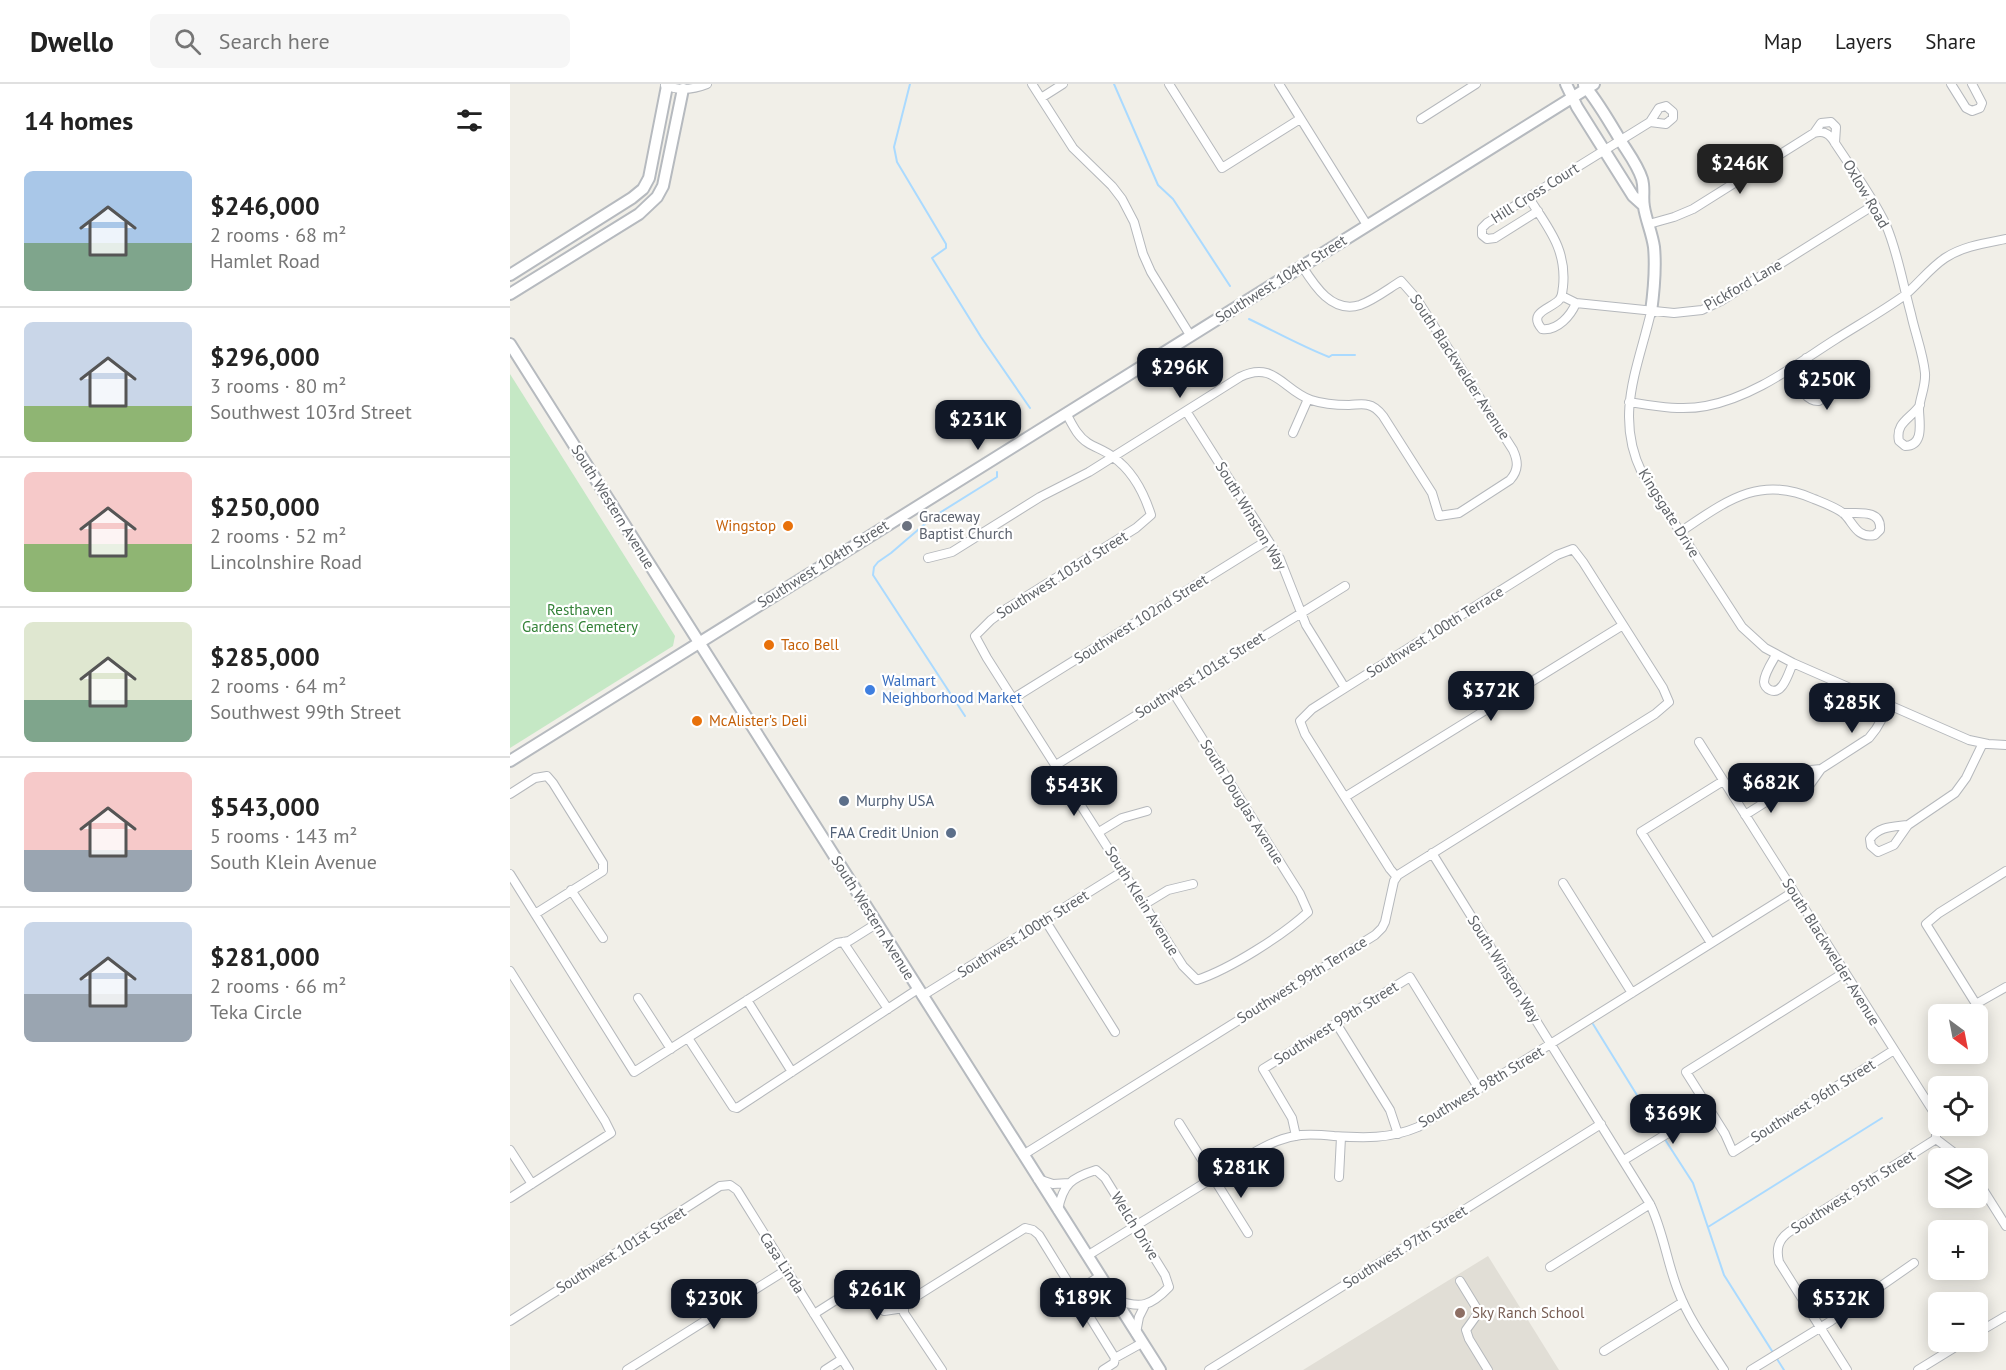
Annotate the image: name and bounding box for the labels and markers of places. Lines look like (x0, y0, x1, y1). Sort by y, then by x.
pin: $246K (1698, 144, 1782, 195)
pin: $296K (1138, 348, 1222, 399)
pin: $250K (1785, 360, 1869, 411)
pin: $231K (936, 400, 1020, 451)
place label: Graceway Baptist Church (919, 507, 1013, 543)
place label: Wingstop (716, 516, 776, 535)
marker: Wingstop (781, 519, 795, 533)
marker: Graceway Baptist Church (900, 519, 914, 533)
place label: Taco Bell (781, 635, 839, 654)
marker: Taco Bell (762, 638, 776, 652)
place label: Walmart Neighborhood Market (882, 671, 1022, 707)
pin: $372K (1449, 671, 1533, 722)
marker: Walmart Neighborhood Market (863, 683, 877, 697)
pin: $285K (1810, 683, 1894, 734)
place label: McAlister's Deli (709, 711, 807, 730)
marker: McAlister's Deli (690, 714, 704, 728)
pin: $682K (1729, 763, 1813, 814)
pin: $543K (1032, 766, 1116, 817)
place label: Murphy USA (856, 791, 935, 810)
marker: Murphy USA (837, 794, 851, 808)
place label: FAA Credit Union (830, 823, 939, 842)
marker: FAA Credit Union (944, 826, 958, 840)
pin: $369K (1631, 1094, 1715, 1145)
pin: $281K (1199, 1148, 1283, 1199)
pin: $261K (835, 1270, 919, 1321)
pin: $189K (1041, 1278, 1125, 1329)
pin: $230K (672, 1279, 756, 1330)
pin: $532K (1799, 1279, 1883, 1330)
place label: Sky Ranch School (1472, 1303, 1585, 1322)
marker: Sky Ranch School (1453, 1306, 1467, 1320)

